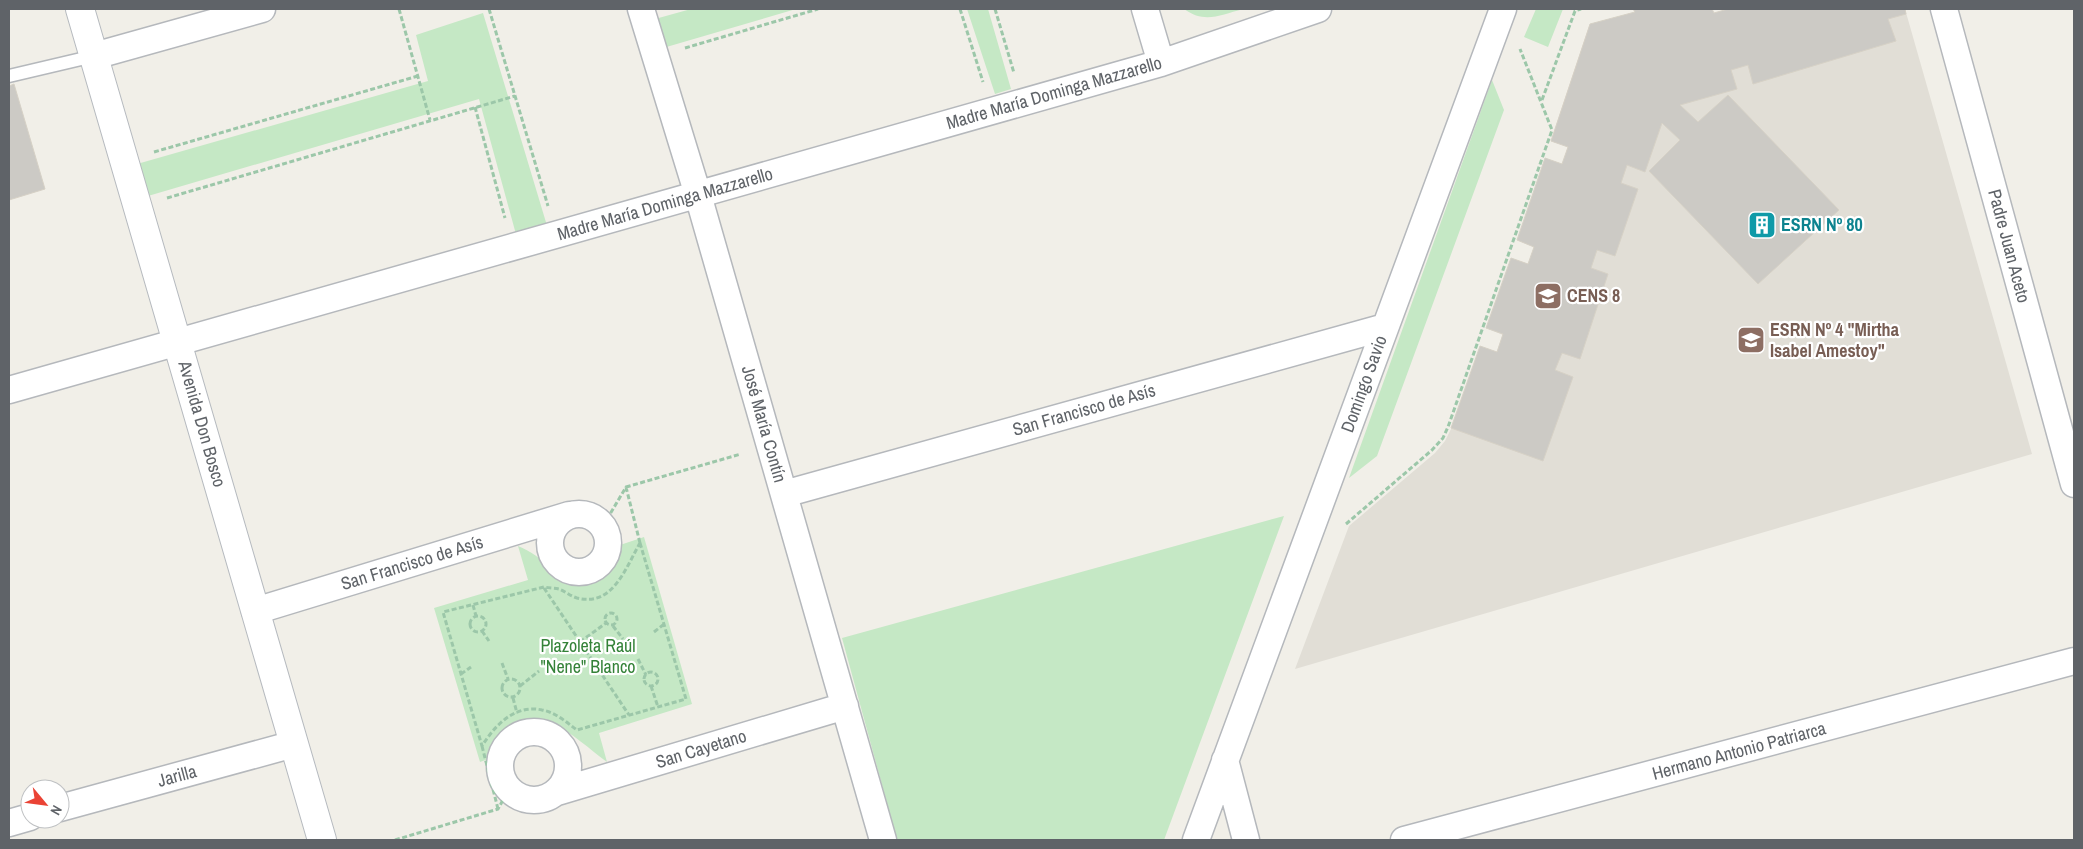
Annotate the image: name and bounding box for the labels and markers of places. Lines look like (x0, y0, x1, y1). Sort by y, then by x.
building icon: ESRN Nº 80 (1747, 210, 1777, 240)
place label: ESRN Nº 80 (1781, 212, 1863, 237)
school or university icon: CENS 8 (1533, 281, 1563, 311)
place label: CENS 8 (1567, 283, 1620, 308)
place label: ESRN Nº 4 "Mirtha Isabel Amestoy" (1770, 317, 1900, 363)
school or university icon: ESRN Nº 4 "Mirtha Isabel Amestoy" (1736, 325, 1766, 355)

